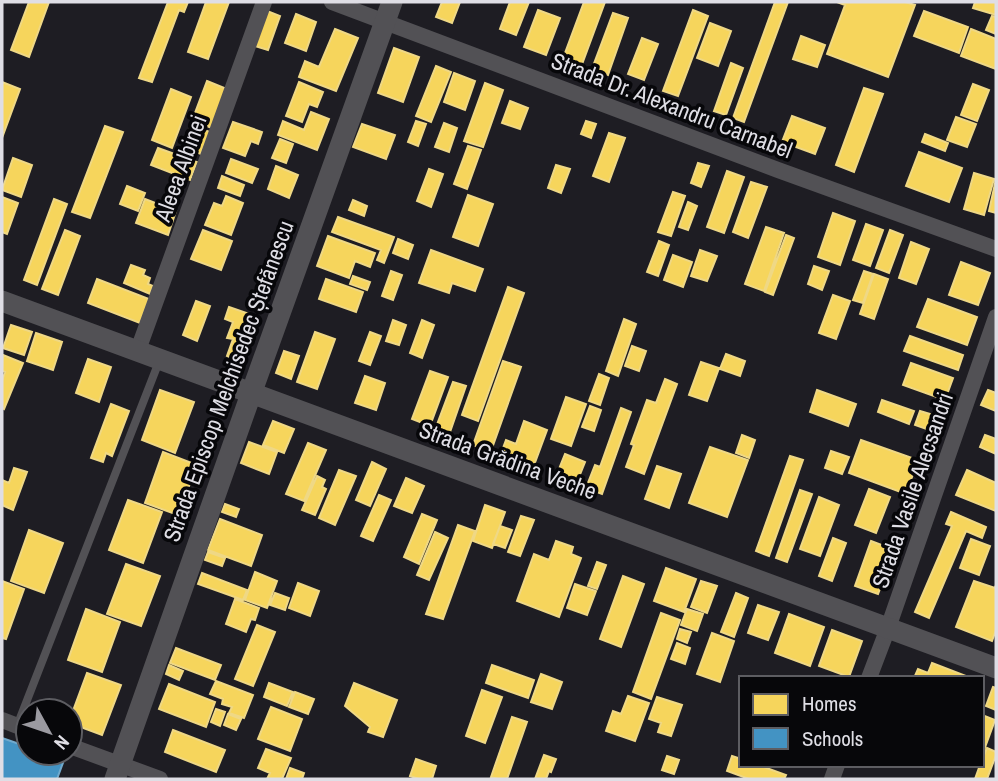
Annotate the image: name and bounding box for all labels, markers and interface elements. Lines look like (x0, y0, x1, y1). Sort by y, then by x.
street label: Strada Dr. Alexandru Carnabel (547, 45, 797, 165)
street label: Aleea Albinei (146, 110, 214, 226)
street label: Strada Episcop Melchisedec Ștefănescu (155, 216, 301, 546)
street label: Strada Vasile Alecsandri (864, 388, 960, 592)
street label: Strada Grădina Veche (415, 414, 601, 506)
legend (739, 676, 984, 767)
text: Homes (802, 689, 857, 718)
north arrow (14, 697, 84, 767)
text: Schools (802, 724, 863, 753)
text: N (48, 730, 76, 756)

